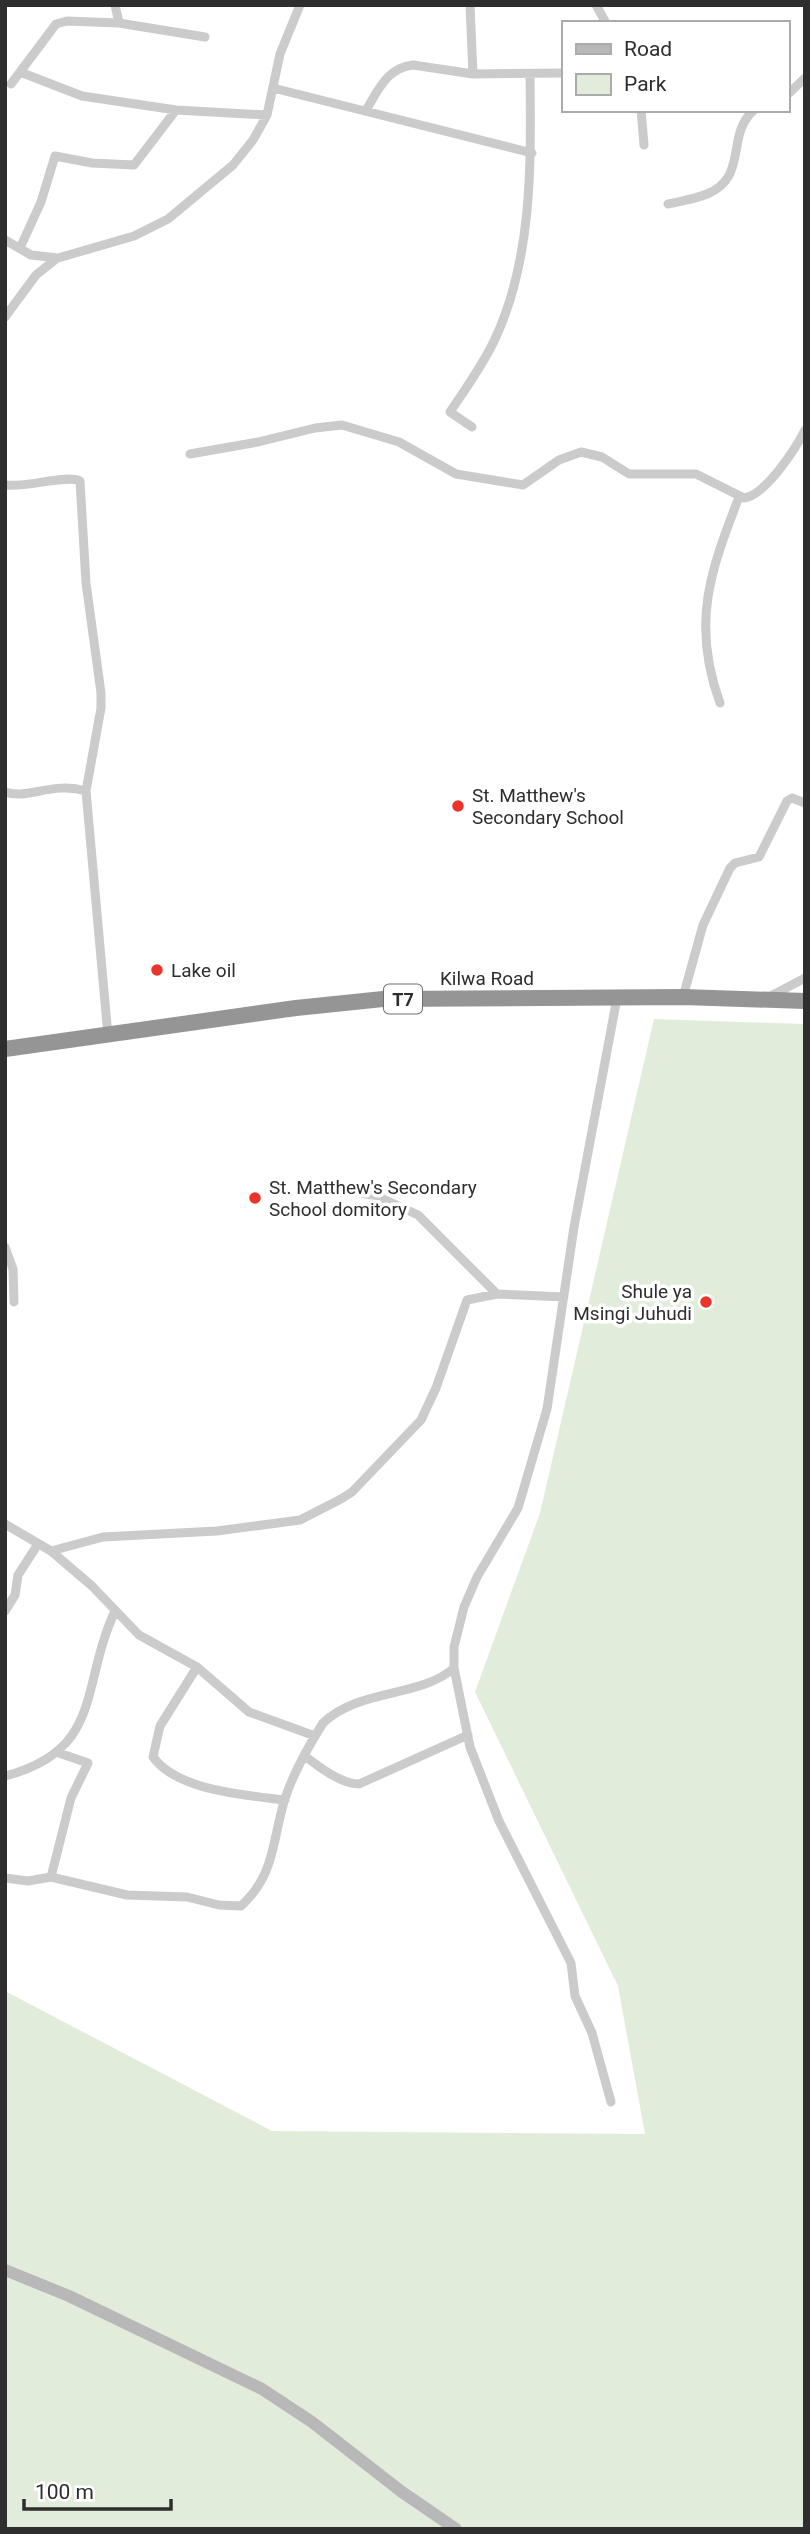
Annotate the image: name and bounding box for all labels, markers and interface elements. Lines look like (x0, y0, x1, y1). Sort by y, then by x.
legend (562, 21, 789, 112)
text: Road (624, 37, 672, 61)
text: Park (624, 72, 667, 96)
place label: St. Matthew's Secondary School (472, 784, 624, 829)
marker: St. Matthew's Secondary School (450, 798, 466, 814)
place label: Lake oil (171, 959, 236, 982)
marker: Lake oil (149, 962, 165, 978)
street label: Kilwa Road (440, 967, 534, 990)
road number: T7 (384, 984, 422, 1014)
place label: St. Matthew's Secondary School domitory (269, 1176, 477, 1221)
marker: St. Matthew's Secondary School domitory (247, 1190, 263, 1206)
place label: Shule ya Msingi Juhudi (573, 1280, 692, 1325)
marker: Shule ya Msingi Juhudi (698, 1294, 714, 1310)
scale bar (24, 2468, 172, 2512)
text: 100 m (35, 2480, 94, 2504)

